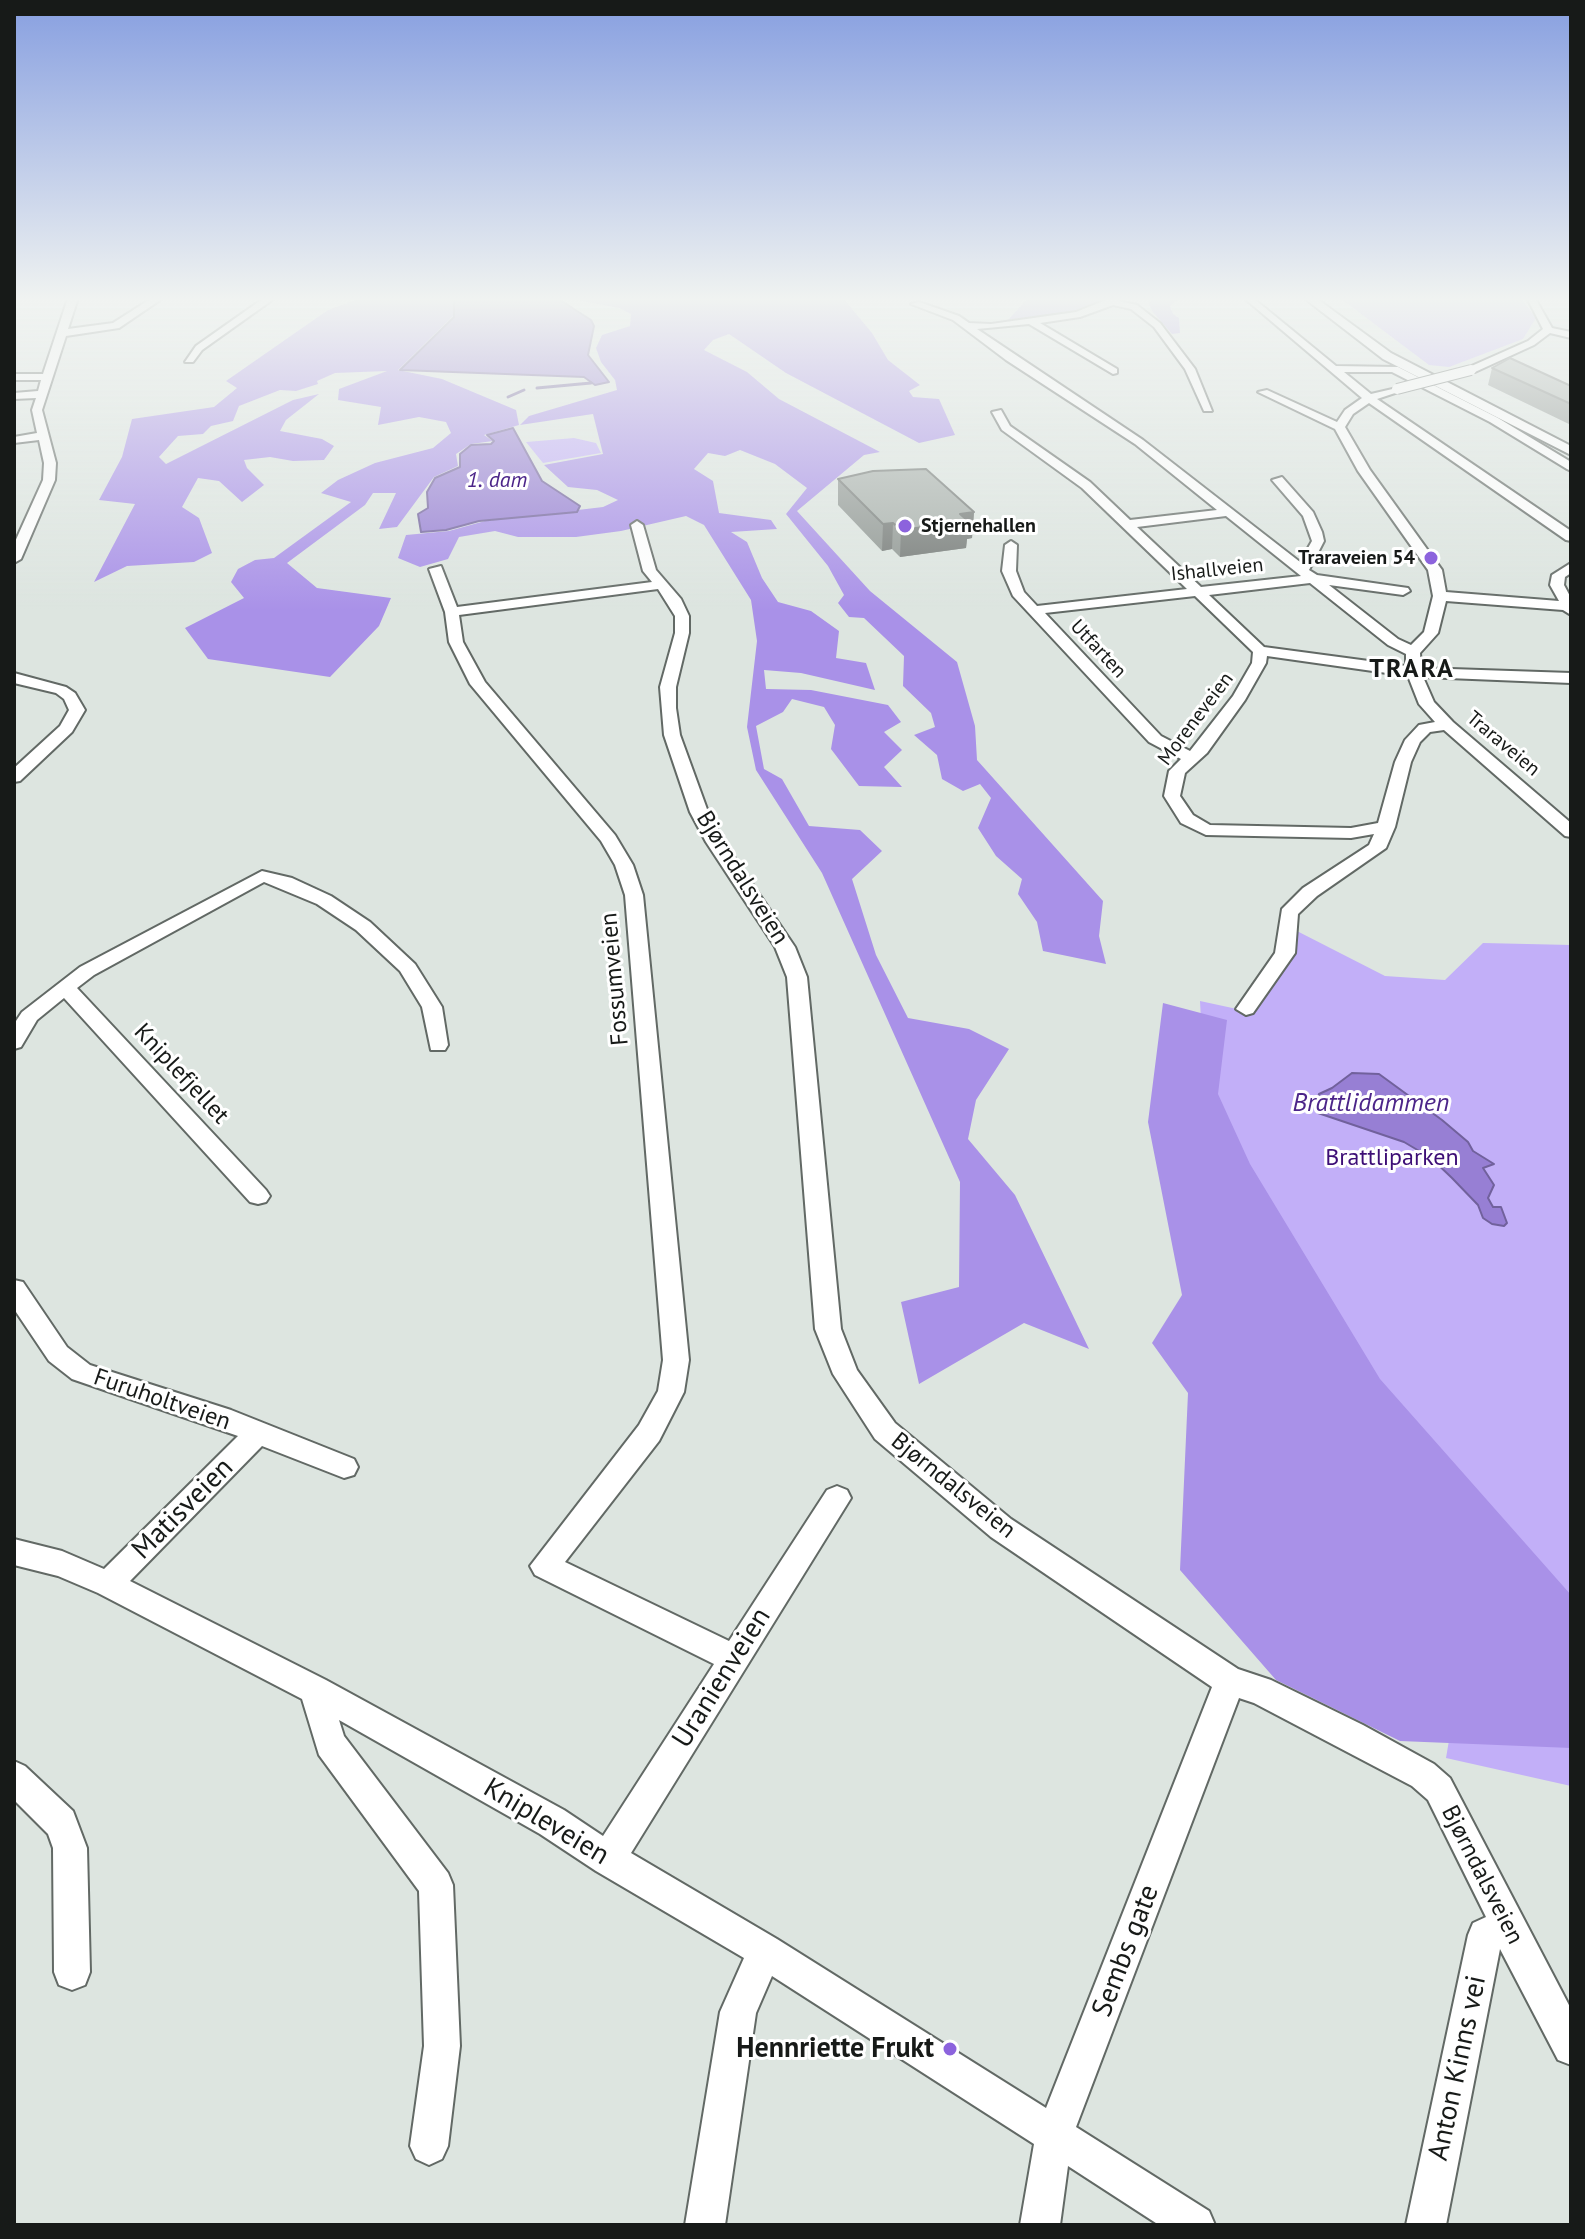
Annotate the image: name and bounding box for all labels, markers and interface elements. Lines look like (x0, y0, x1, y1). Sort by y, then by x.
water label: 1. dam (467, 468, 527, 494)
place label: Stjernehallen (921, 514, 1036, 538)
marker: Stjernehallen (896, 517, 914, 535)
place label: Traraveien 54 (1298, 546, 1415, 570)
marker: Traraveien 54 (1422, 549, 1440, 567)
street label: Ishallveien (1170, 553, 1264, 587)
street label: Utfarten (1065, 615, 1131, 683)
district label: TRARA (1369, 654, 1455, 686)
street label: Moreneveien (1153, 668, 1239, 770)
street label: Traraveien (1461, 706, 1545, 782)
street label: Bjørndalsveien (690, 806, 794, 950)
street label: Fossumveien (595, 911, 635, 1047)
street label: Kniplefjellet (127, 1018, 235, 1130)
water label: Brattlidammen (1293, 1088, 1449, 1120)
park label: Brattliparken (1325, 1144, 1459, 1172)
street label: Furuholtveien (90, 1363, 234, 1437)
street label: Bjørndalsveien (885, 1427, 1021, 1545)
street label: Matisveien (125, 1451, 241, 1567)
street label: Uranienveien (666, 1602, 778, 1754)
street label: Knipleveien (477, 1771, 615, 1873)
street label: Bjørndalsveien (1435, 1801, 1529, 1949)
street label: Sembs gate (1085, 1880, 1167, 2022)
street label: Anton Kinns vei (1422, 1973, 1494, 2163)
place label: Hennriette Frukt (736, 2032, 934, 2066)
marker: Hennriette Frukt (941, 2040, 959, 2058)

